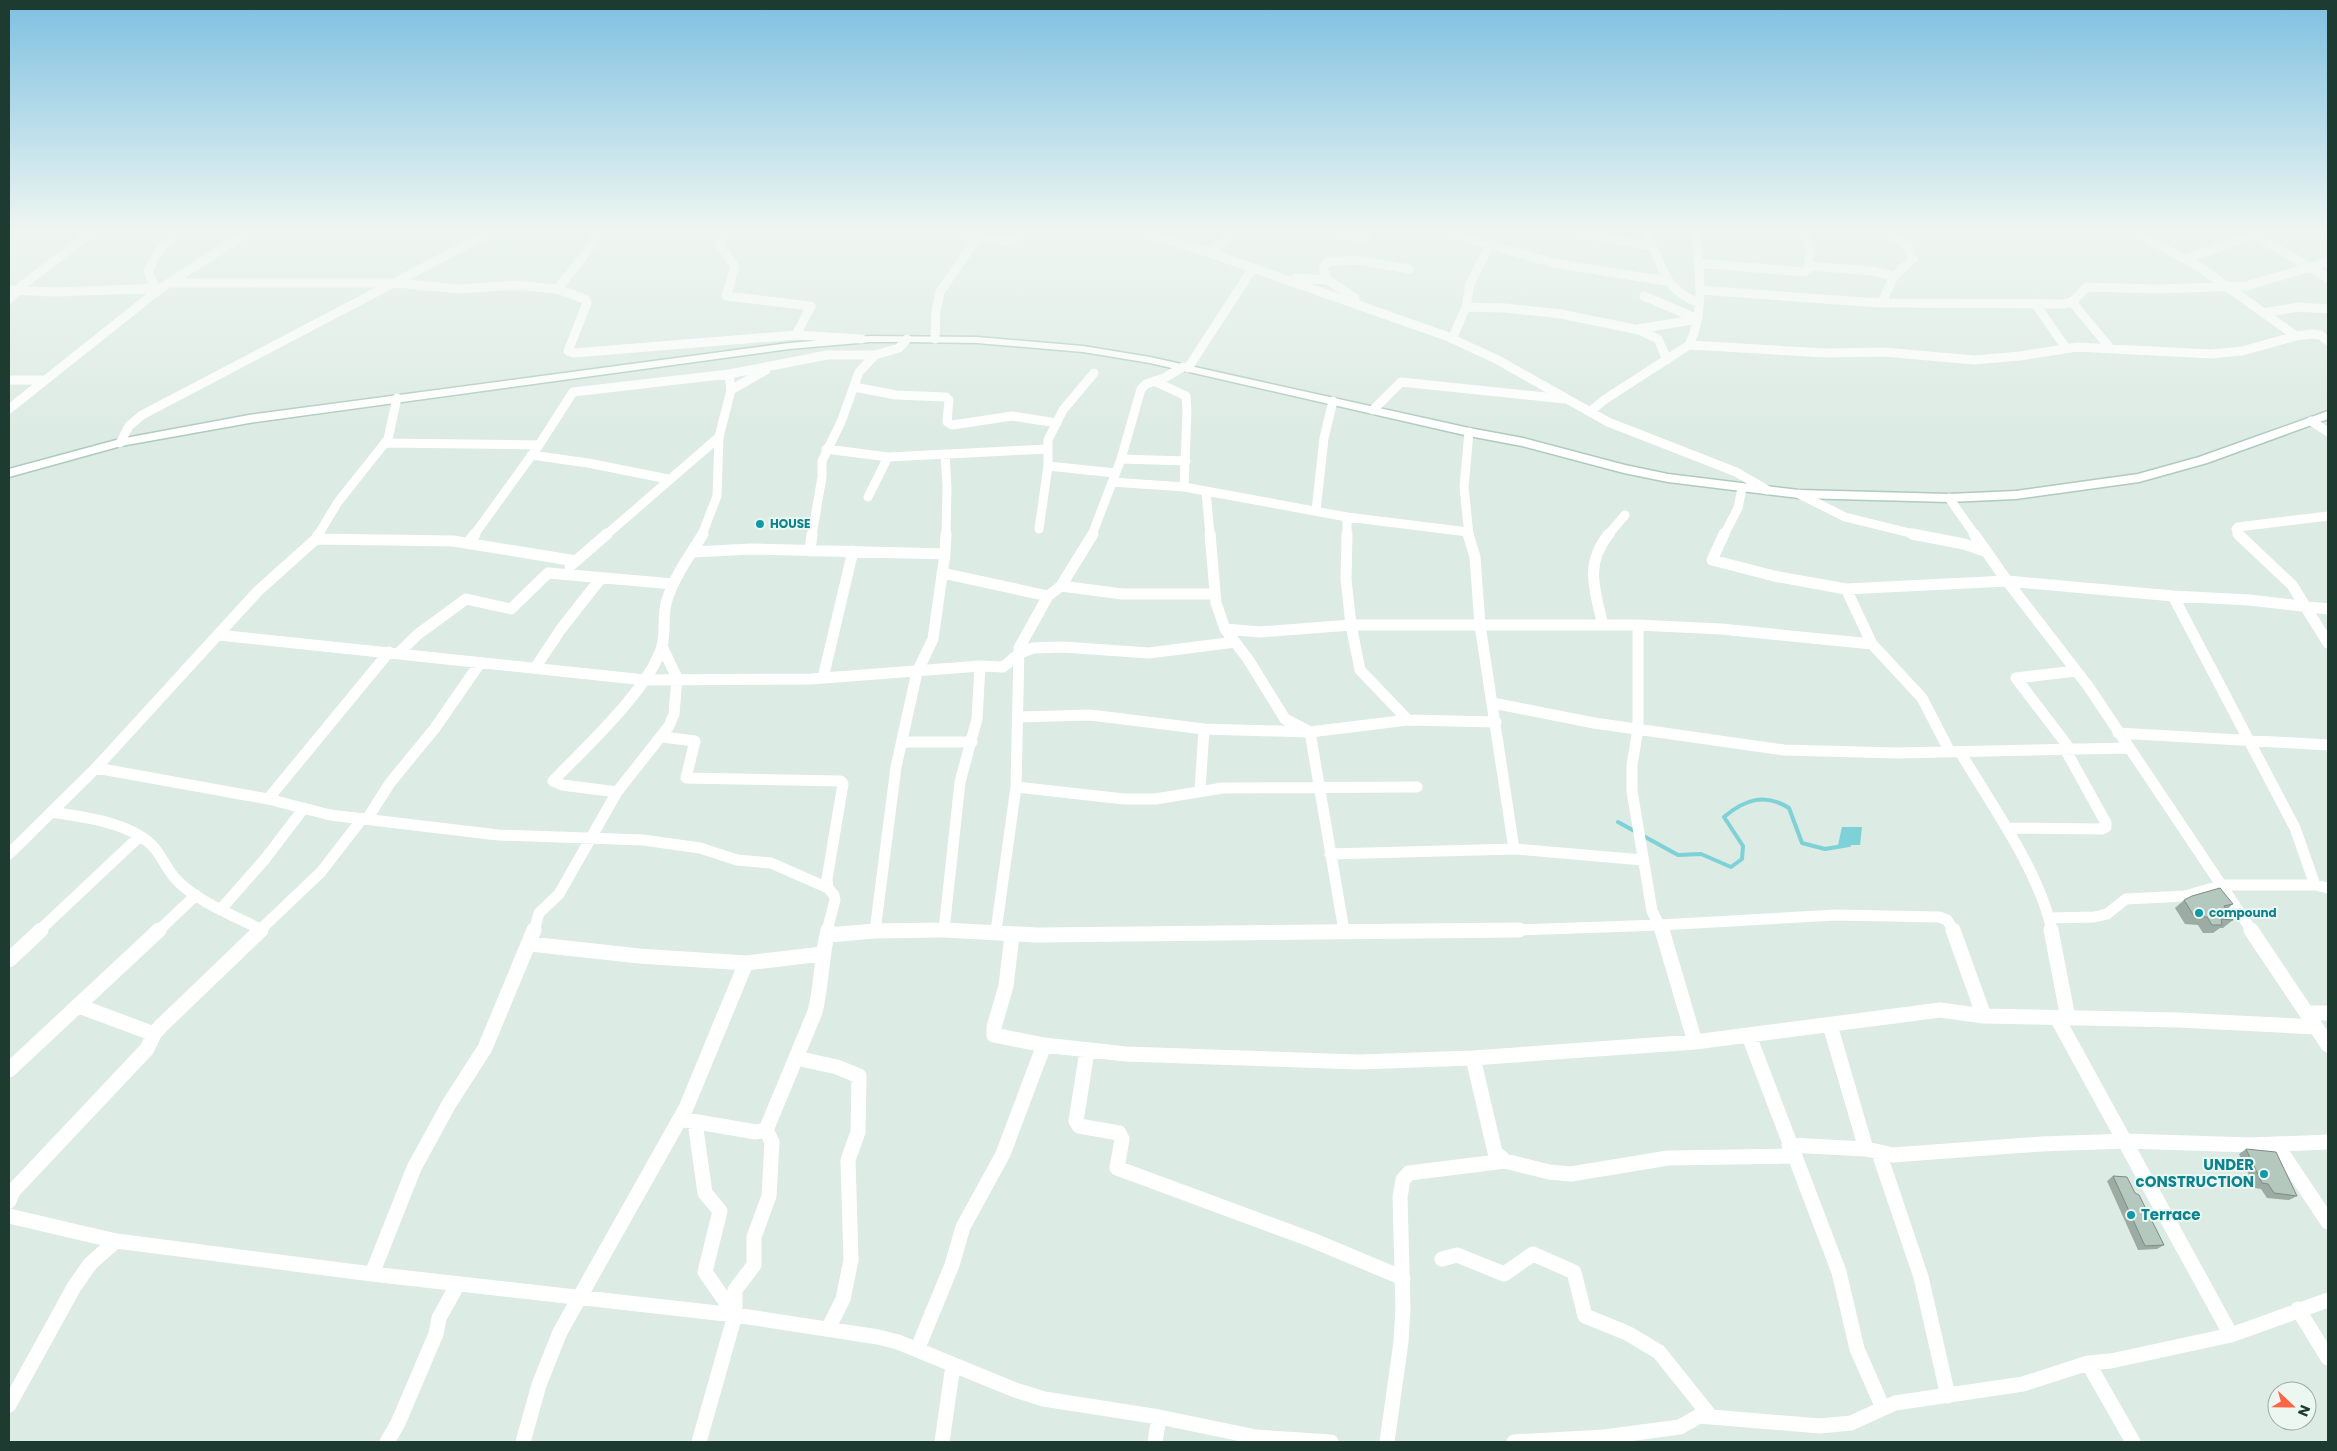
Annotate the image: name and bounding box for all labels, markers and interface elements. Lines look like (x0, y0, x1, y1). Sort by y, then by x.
place label: HOUSE (770, 515, 811, 532)
marker: HOUSE (754, 518, 766, 530)
place label: compound (2209, 904, 2277, 921)
marker: compound (2193, 907, 2205, 919)
place label: UNDER cONSTRUCTION (2136, 1154, 2254, 1192)
marker: UNDER cONSTRUCTION (2258, 1168, 2270, 1180)
place label: Terrace (2141, 1204, 2200, 1225)
marker: Terrace (2125, 1209, 2137, 1221)
north arrow (2267, 1381, 2317, 1431)
text: N (2293, 1402, 2315, 1419)

